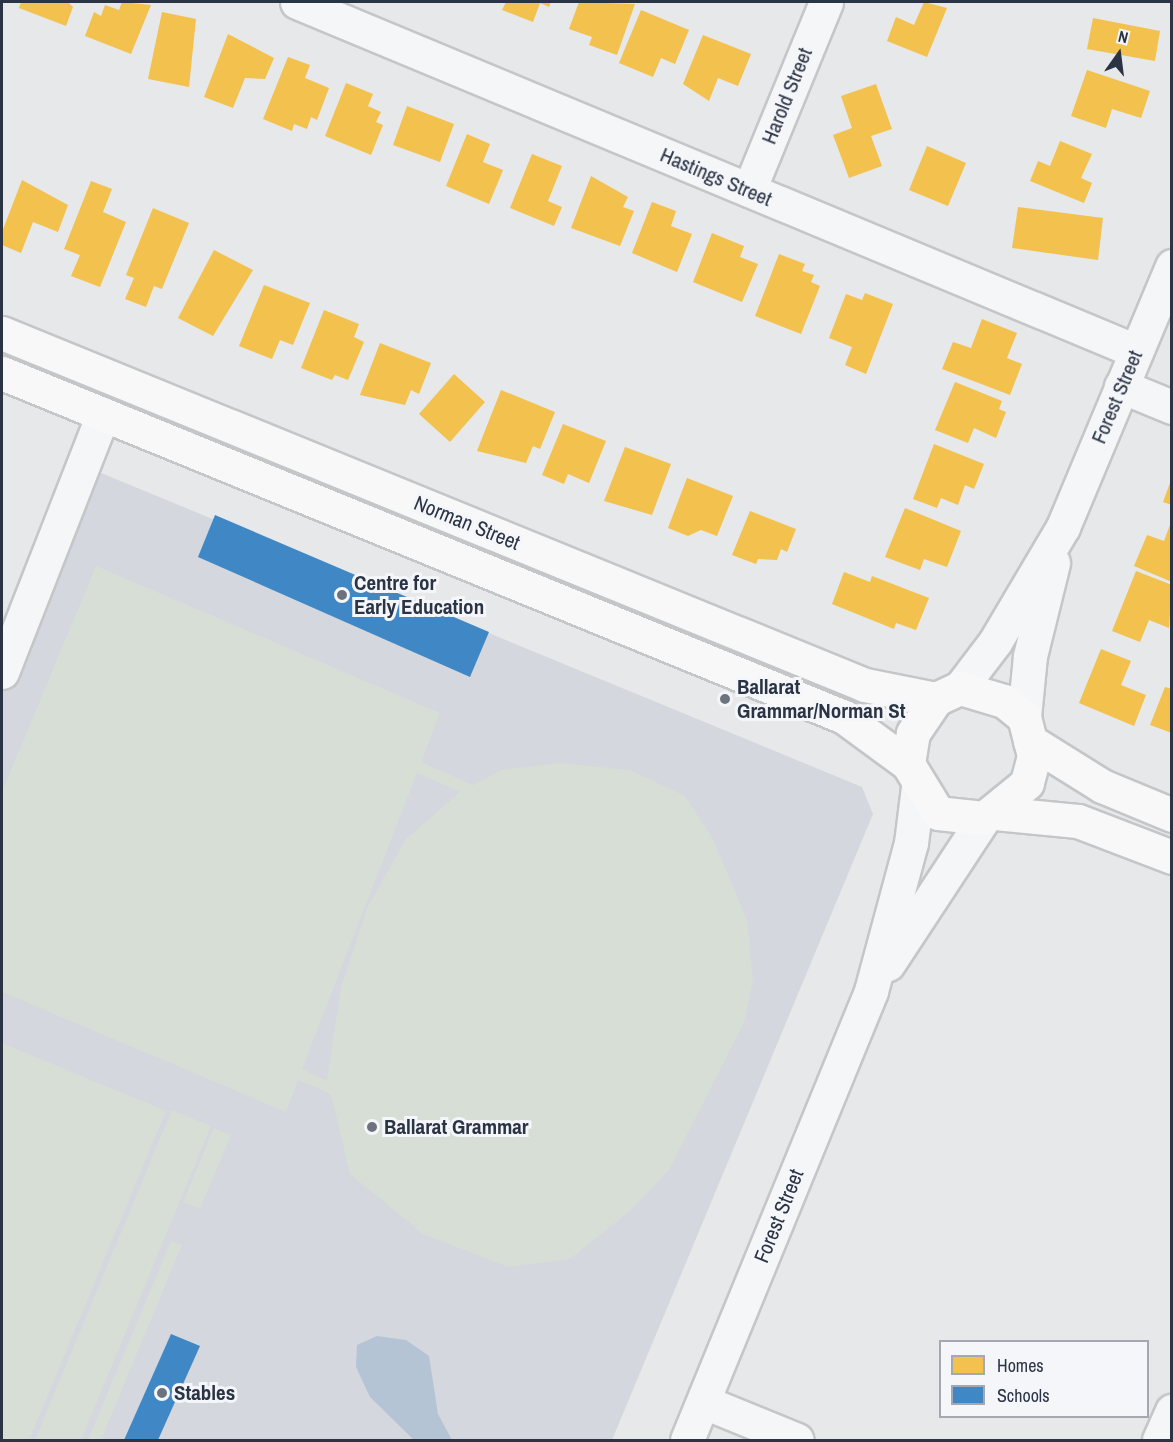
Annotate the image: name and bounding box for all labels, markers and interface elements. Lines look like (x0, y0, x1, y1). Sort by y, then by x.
north arrow (1089, 24, 1149, 84)
text: N (1116, 25, 1131, 48)
street label: Harold Street (756, 44, 818, 148)
street label: Hastings Street (656, 142, 776, 212)
street label: Forest Street (1086, 347, 1148, 447)
street label: Norman Street (410, 490, 524, 556)
place label: Centre for Early Education (354, 570, 484, 620)
marker: Centre for Early Education (335, 588, 349, 602)
place label: Ballarat Grammar/Norman St (737, 674, 905, 724)
marker: Ballarat Grammar/Norman St (718, 692, 732, 706)
place label: Ballarat Grammar (384, 1114, 529, 1140)
marker: Ballarat Grammar (365, 1120, 379, 1134)
street label: Forest Street (749, 1166, 809, 1266)
legend (939, 1340, 1149, 1418)
text: Homes (997, 1353, 1044, 1378)
place label: Stables (174, 1380, 235, 1406)
text: Schools (997, 1383, 1050, 1408)
marker: Stables (155, 1386, 169, 1400)

